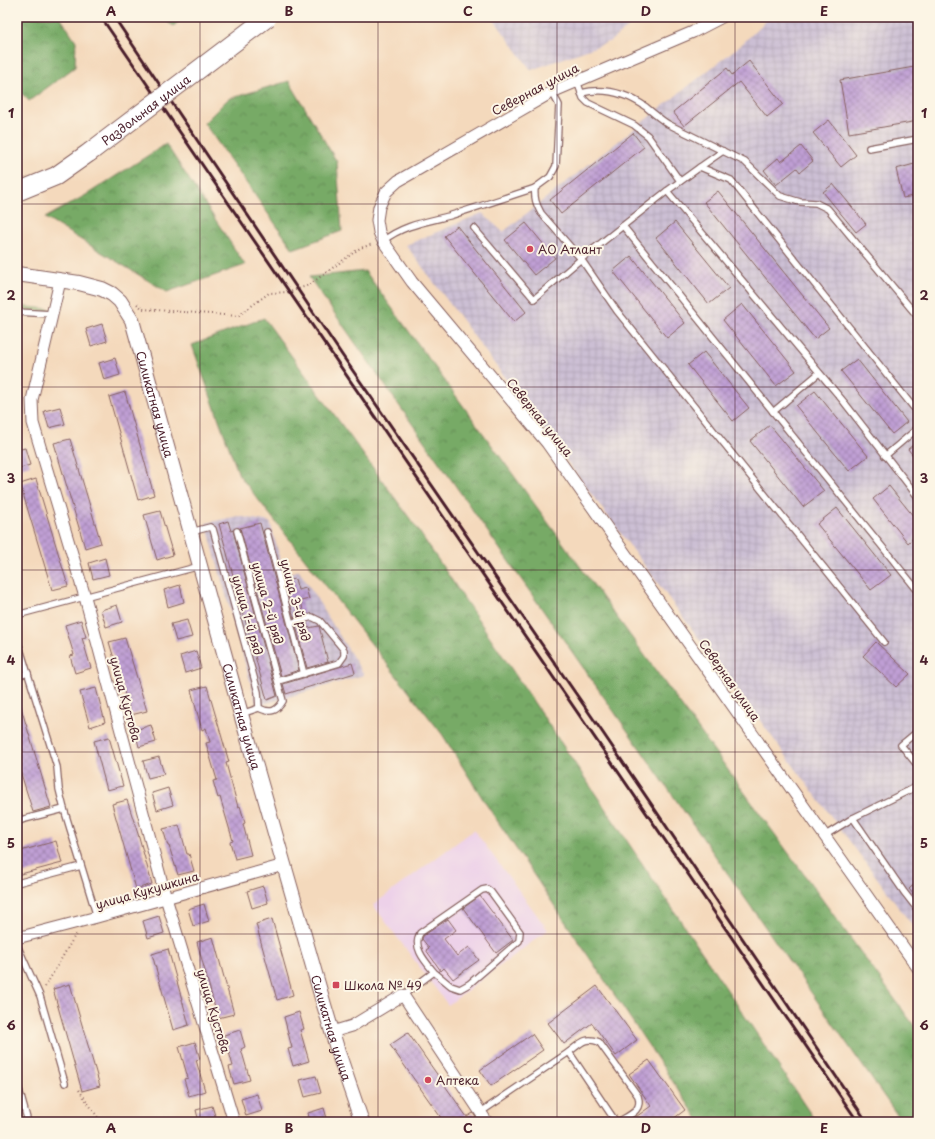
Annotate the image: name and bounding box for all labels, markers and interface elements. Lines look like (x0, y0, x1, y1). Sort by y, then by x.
text: A (106, 1, 116, 20)
text: B (285, 1, 294, 20)
text: C (463, 1, 473, 20)
text: D (641, 1, 651, 20)
text: E (820, 1, 828, 20)
street label: Северная улица (488, 58, 582, 120)
street label: Раздольная улица (98, 70, 194, 149)
text: 1 (8, 103, 14, 122)
text: 1 (921, 103, 927, 122)
place label: АО Атлант (538, 240, 602, 258)
marker: АО Атлант (525, 244, 535, 254)
text: 2 (6, 285, 16, 304)
text: 2 (919, 285, 929, 304)
street label: Силикатная улица (132, 349, 179, 460)
street label: Северная улица (503, 374, 578, 461)
text: 3 (7, 468, 16, 487)
text: 3 (920, 468, 929, 487)
street label: улица 3-й ряд (276, 557, 316, 643)
street label: улица 2-й ряд (248, 560, 288, 646)
street label: улица 1-й ряд (228, 573, 268, 657)
street label: Северная улица (695, 635, 765, 725)
text: 4 (7, 650, 16, 669)
text: 4 (920, 650, 929, 669)
street label: улица Кустова (106, 654, 146, 744)
street label: Силикатная улица (218, 661, 266, 772)
text: 5 (7, 833, 15, 852)
text: 5 (920, 833, 928, 852)
street label: улица Кукушкина (93, 867, 201, 913)
street label: улица Кустова (193, 967, 236, 1056)
street label: Силикатная улица (307, 973, 356, 1084)
place label: Школа № 49 (344, 976, 422, 994)
marker: Школа № 49 (331, 980, 341, 990)
text: 6 (6, 1015, 16, 1034)
text: 6 (919, 1015, 929, 1034)
place label: Аптека (436, 1071, 480, 1089)
marker: Аптека (423, 1075, 433, 1085)
text: A (106, 1118, 116, 1137)
text: B (285, 1118, 294, 1137)
text: C (463, 1118, 473, 1137)
text: D (641, 1118, 651, 1137)
text: E (820, 1118, 828, 1137)

